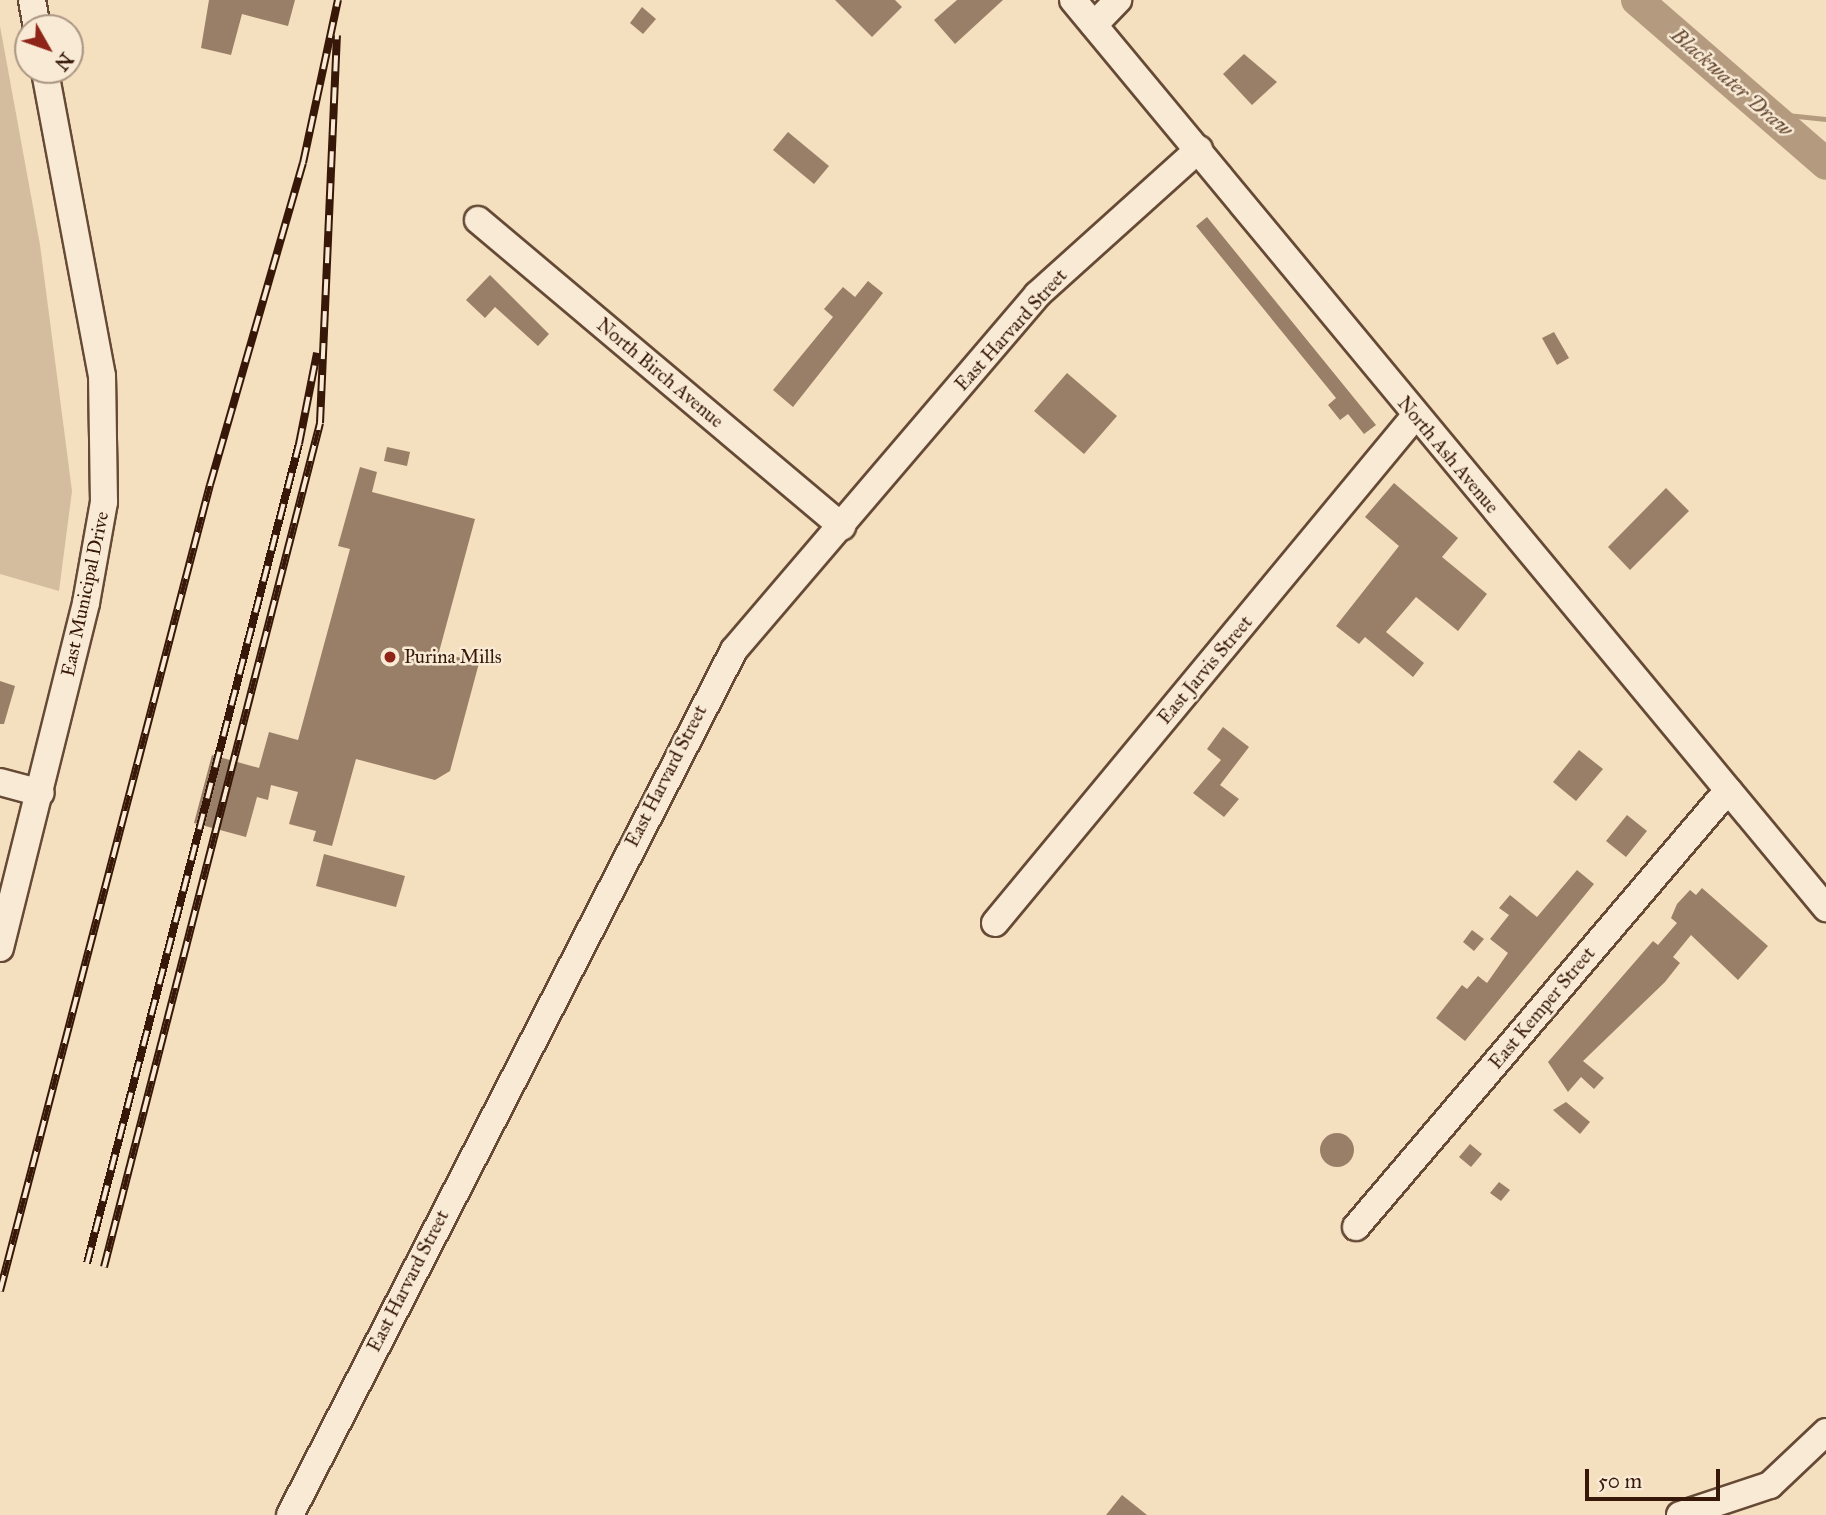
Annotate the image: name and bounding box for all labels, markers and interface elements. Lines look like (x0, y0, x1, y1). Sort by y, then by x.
north arrow (14, 14, 84, 84)
water label: Blackwater Draw (1666, 22, 1798, 142)
text: N (50, 48, 78, 75)
street label: East Harvard Street (950, 264, 1072, 396)
street label: North Birch Avenue (592, 313, 728, 433)
street label: North Ash Avenue (1393, 392, 1503, 518)
street label: East Municipal Drive (56, 509, 114, 679)
street label: East Jarvis Street (1153, 611, 1257, 729)
place label: Purina Mills (404, 646, 502, 668)
marker: Purina Mills (382, 649, 398, 665)
street label: East Harvard Street (620, 701, 712, 851)
street label: East Kemper Street (1484, 942, 1600, 1074)
street label: East Harvard Street (362, 1206, 454, 1356)
scale bar (1588, 1456, 1723, 1500)
text: 50 m (1598, 1468, 1642, 1494)

